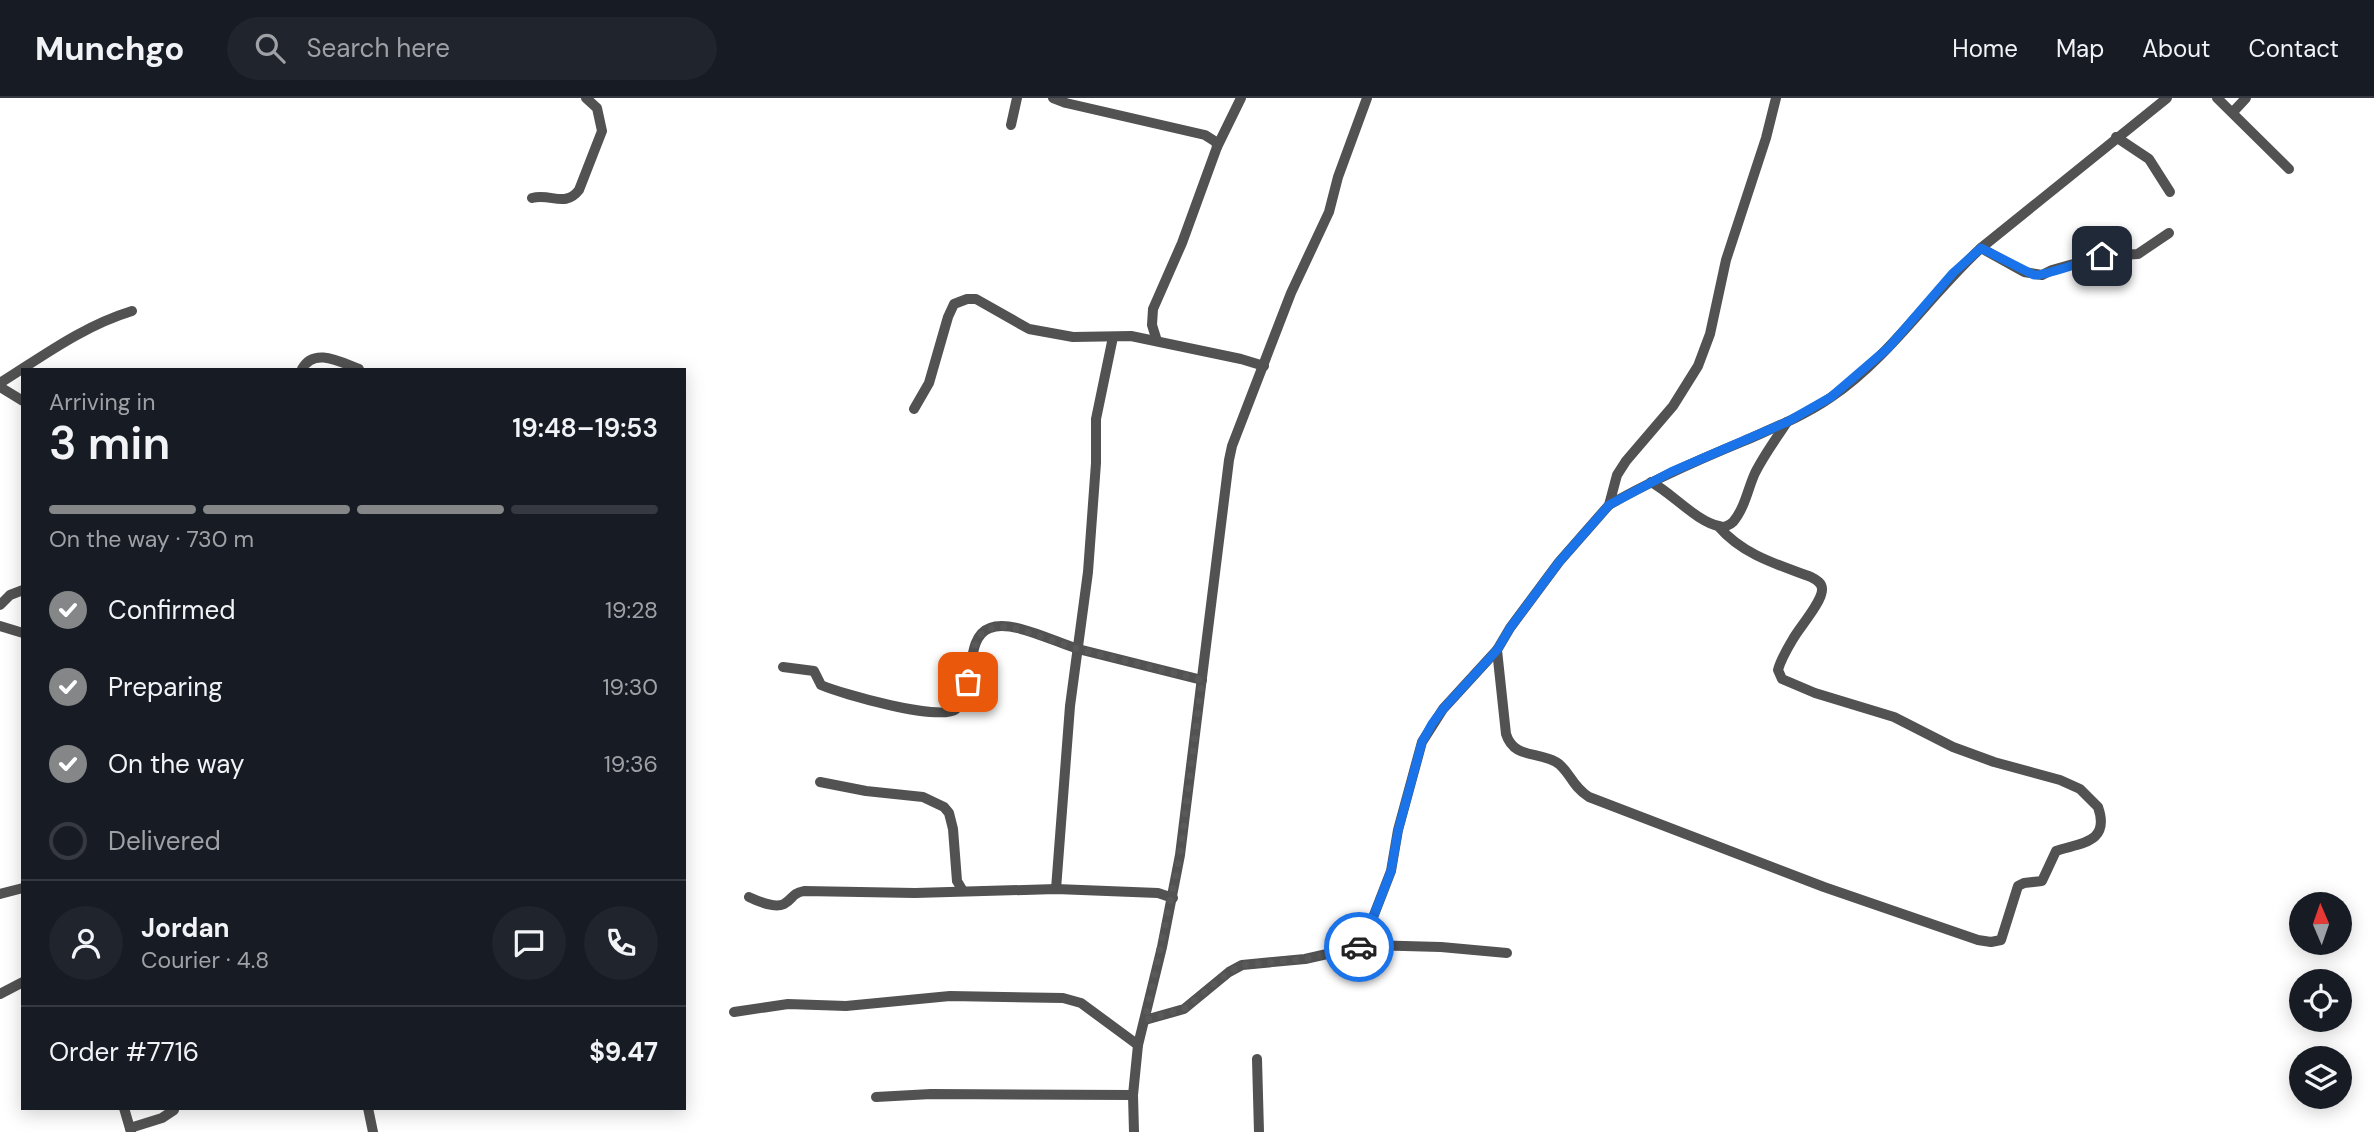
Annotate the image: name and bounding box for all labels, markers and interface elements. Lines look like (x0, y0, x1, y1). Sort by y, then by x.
search box (227, 17, 717, 80)
text: Munchgo (35, 27, 185, 70)
icon: search (251, 29, 289, 67)
text: Search here (307, 31, 450, 65)
text: Home (1952, 33, 2018, 64)
text: Map (2056, 33, 2104, 64)
text: About (2142, 33, 2211, 64)
text: Contact (2249, 33, 2339, 64)
pin (2072, 226, 2132, 286)
icon: home (2083, 237, 2121, 275)
text: Arriving in (49, 387, 155, 417)
text: 19:48–19:53 (512, 411, 658, 445)
text: 3 min (49, 413, 170, 473)
text: On the way · 730 m (49, 524, 254, 554)
icon: check (49, 591, 87, 629)
text: Confirmed (108, 593, 235, 627)
text: 19:28 (605, 595, 658, 625)
pin (938, 652, 998, 712)
icon: bag (949, 663, 987, 701)
icon: check (49, 668, 87, 706)
text: Preparing (108, 670, 223, 704)
text: 19:30 (602, 672, 658, 702)
icon: check (49, 745, 87, 783)
text: On the way (108, 747, 244, 781)
text: 19:36 (604, 749, 658, 779)
text: Delivered (108, 824, 221, 858)
north arrow (2289, 892, 2352, 956)
map controls (2289, 892, 2352, 1109)
button: person (49, 906, 123, 980)
button: chat (492, 906, 566, 980)
button: phone (584, 906, 658, 980)
text: Jordan (141, 911, 230, 945)
courier (1324, 912, 1394, 982)
icon: car (1340, 928, 1378, 966)
text: Courier · 4.8 (141, 945, 269, 975)
button: locate (2289, 969, 2352, 1032)
text: Order #7716 (49, 1035, 199, 1069)
text: $9.47 (589, 1035, 658, 1069)
button: layers (2289, 1046, 2352, 1109)

